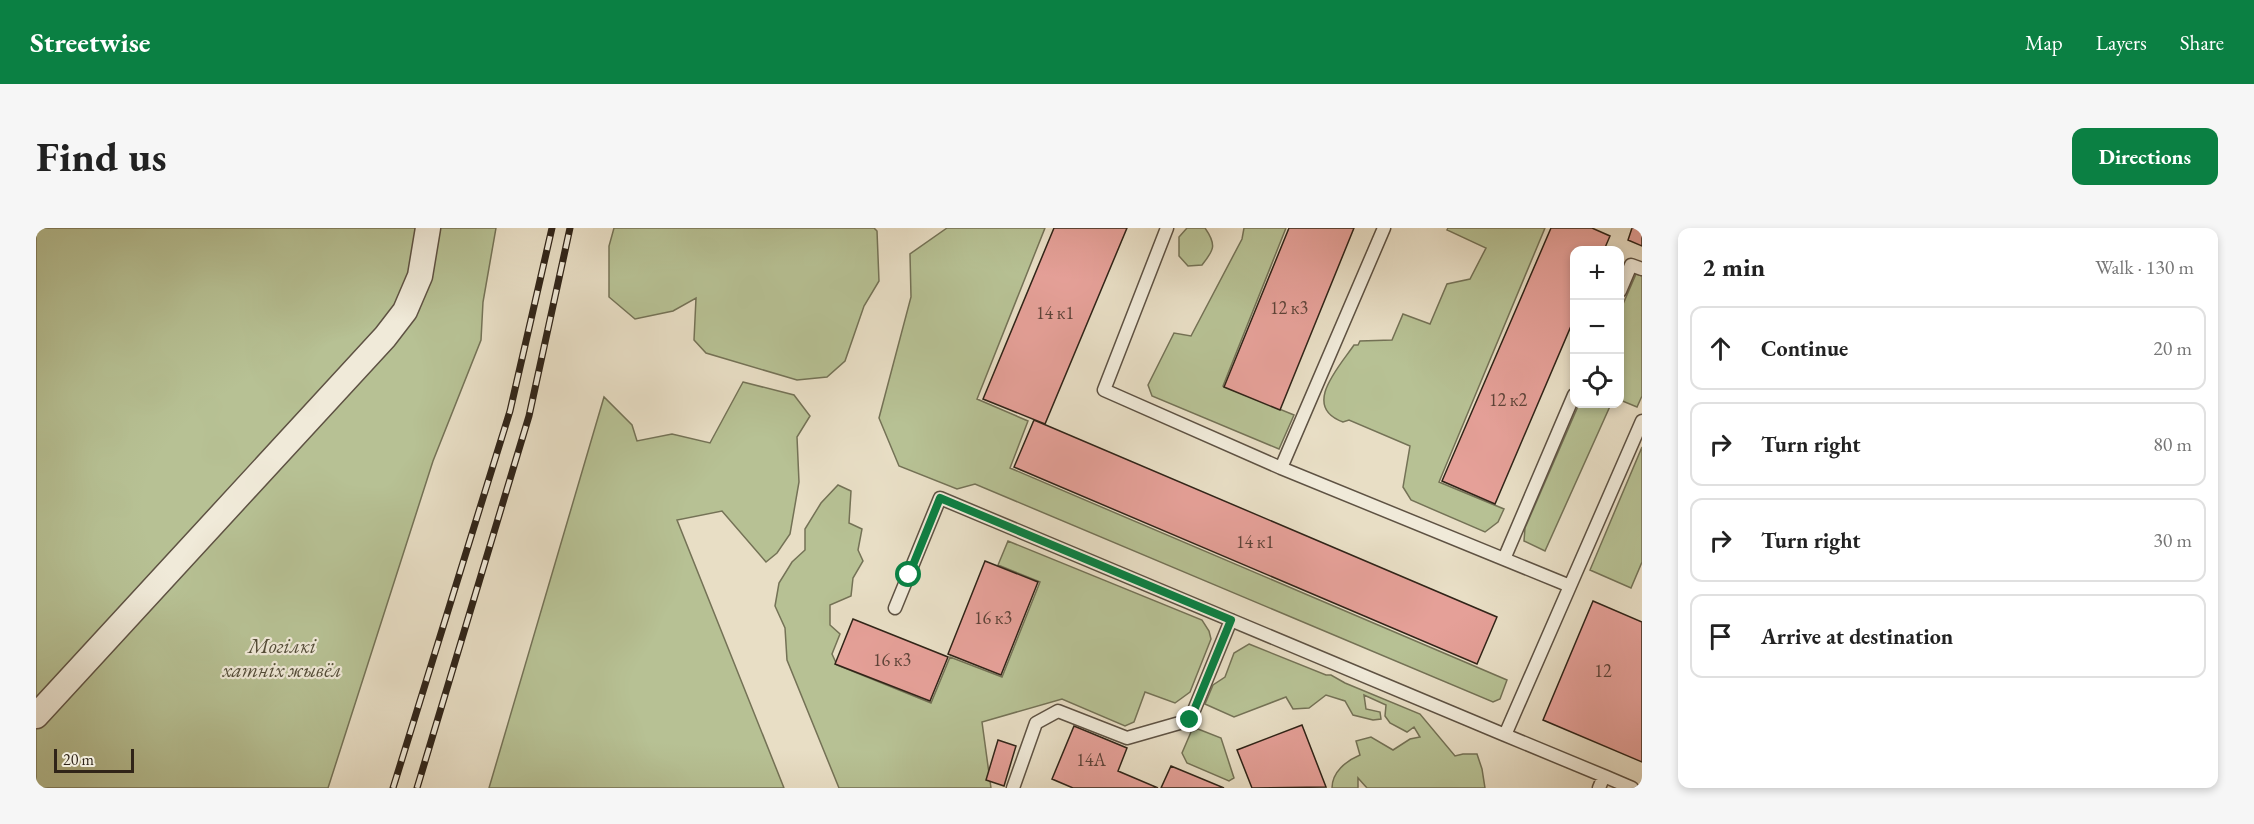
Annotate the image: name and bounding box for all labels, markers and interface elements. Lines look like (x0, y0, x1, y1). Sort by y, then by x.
text: Streetwise (30, 24, 150, 60)
text: Map (2025, 29, 2063, 56)
text: Layers (2096, 29, 2147, 56)
text: Share (2180, 29, 2224, 56)
button: Directions (2072, 128, 2218, 185)
text: Find us (36, 129, 167, 184)
map controls (1570, 246, 1624, 408)
button: + (1570, 246, 1624, 300)
text: 2 min (1702, 250, 1765, 284)
text: Walk · 130 m (2095, 254, 2194, 280)
house number: 12 к3 (1270, 296, 1308, 319)
button: − (1570, 300, 1624, 354)
house number: 14 к1 (1036, 301, 1074, 324)
icon: ahead (1704, 332, 1737, 365)
text: Continue (1761, 334, 1848, 363)
text: 20 m (2153, 335, 2192, 361)
button: locate (1570, 354, 1624, 408)
house number: 12 к2 (1489, 388, 1527, 411)
icon: right (1704, 428, 1737, 461)
text: Turn right (1761, 430, 1860, 459)
text: 80 m (2153, 431, 2192, 457)
icon: right (1704, 524, 1737, 557)
text: Turn right (1761, 526, 1860, 555)
text: 30 m (2153, 527, 2192, 553)
house number: 14 к1 (1236, 530, 1274, 553)
route start (895, 561, 921, 587)
house number: 16 к3 (974, 606, 1012, 629)
icon: arrive (1704, 620, 1737, 653)
text: Arrive at destination (1761, 622, 1953, 651)
park label: Могілкі хатніх жывёл (221, 632, 342, 683)
house number: 16 к3 (873, 648, 911, 671)
house number: 12 (1594, 659, 1612, 682)
route end (1176, 706, 1202, 732)
scale bar (54, 746, 134, 774)
house number: 14А (1076, 748, 1106, 771)
text: 20 m (63, 749, 94, 770)

